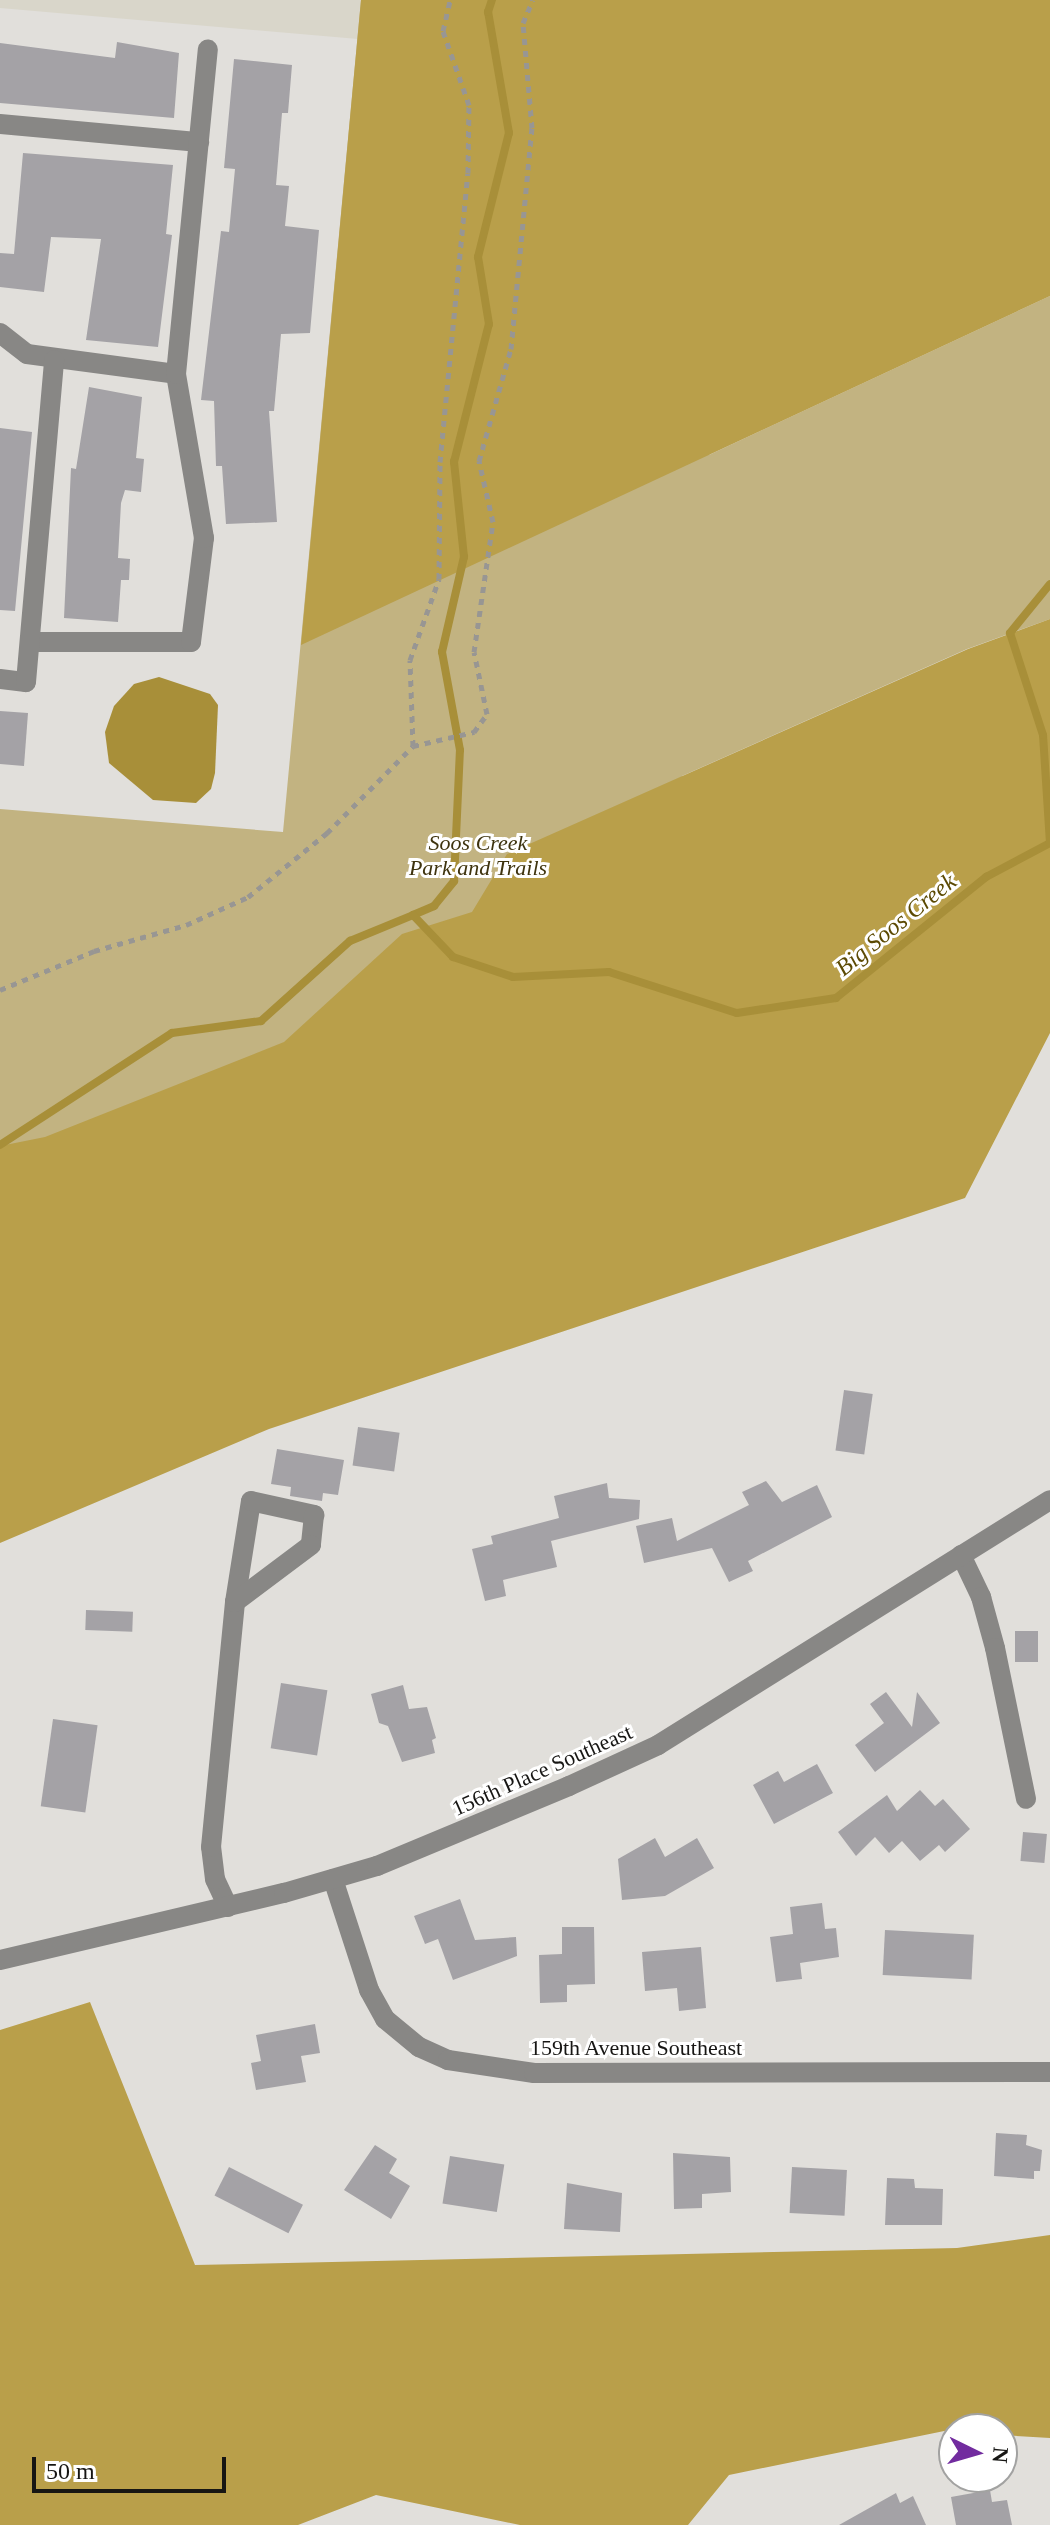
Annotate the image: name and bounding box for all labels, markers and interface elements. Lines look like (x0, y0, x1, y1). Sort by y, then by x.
park label: Soos Creek Park and Trails (409, 829, 547, 880)
water label: Big Soos Creek (830, 868, 962, 982)
street label: 156th Place Southeast (448, 1718, 636, 1822)
street label: 159th Avenue Southeast (529, 2035, 743, 2061)
north arrow (938, 2413, 1018, 2493)
scale bar (36, 2441, 230, 2491)
text: N (987, 2446, 1014, 2464)
text: 50 m (46, 2458, 95, 2484)

